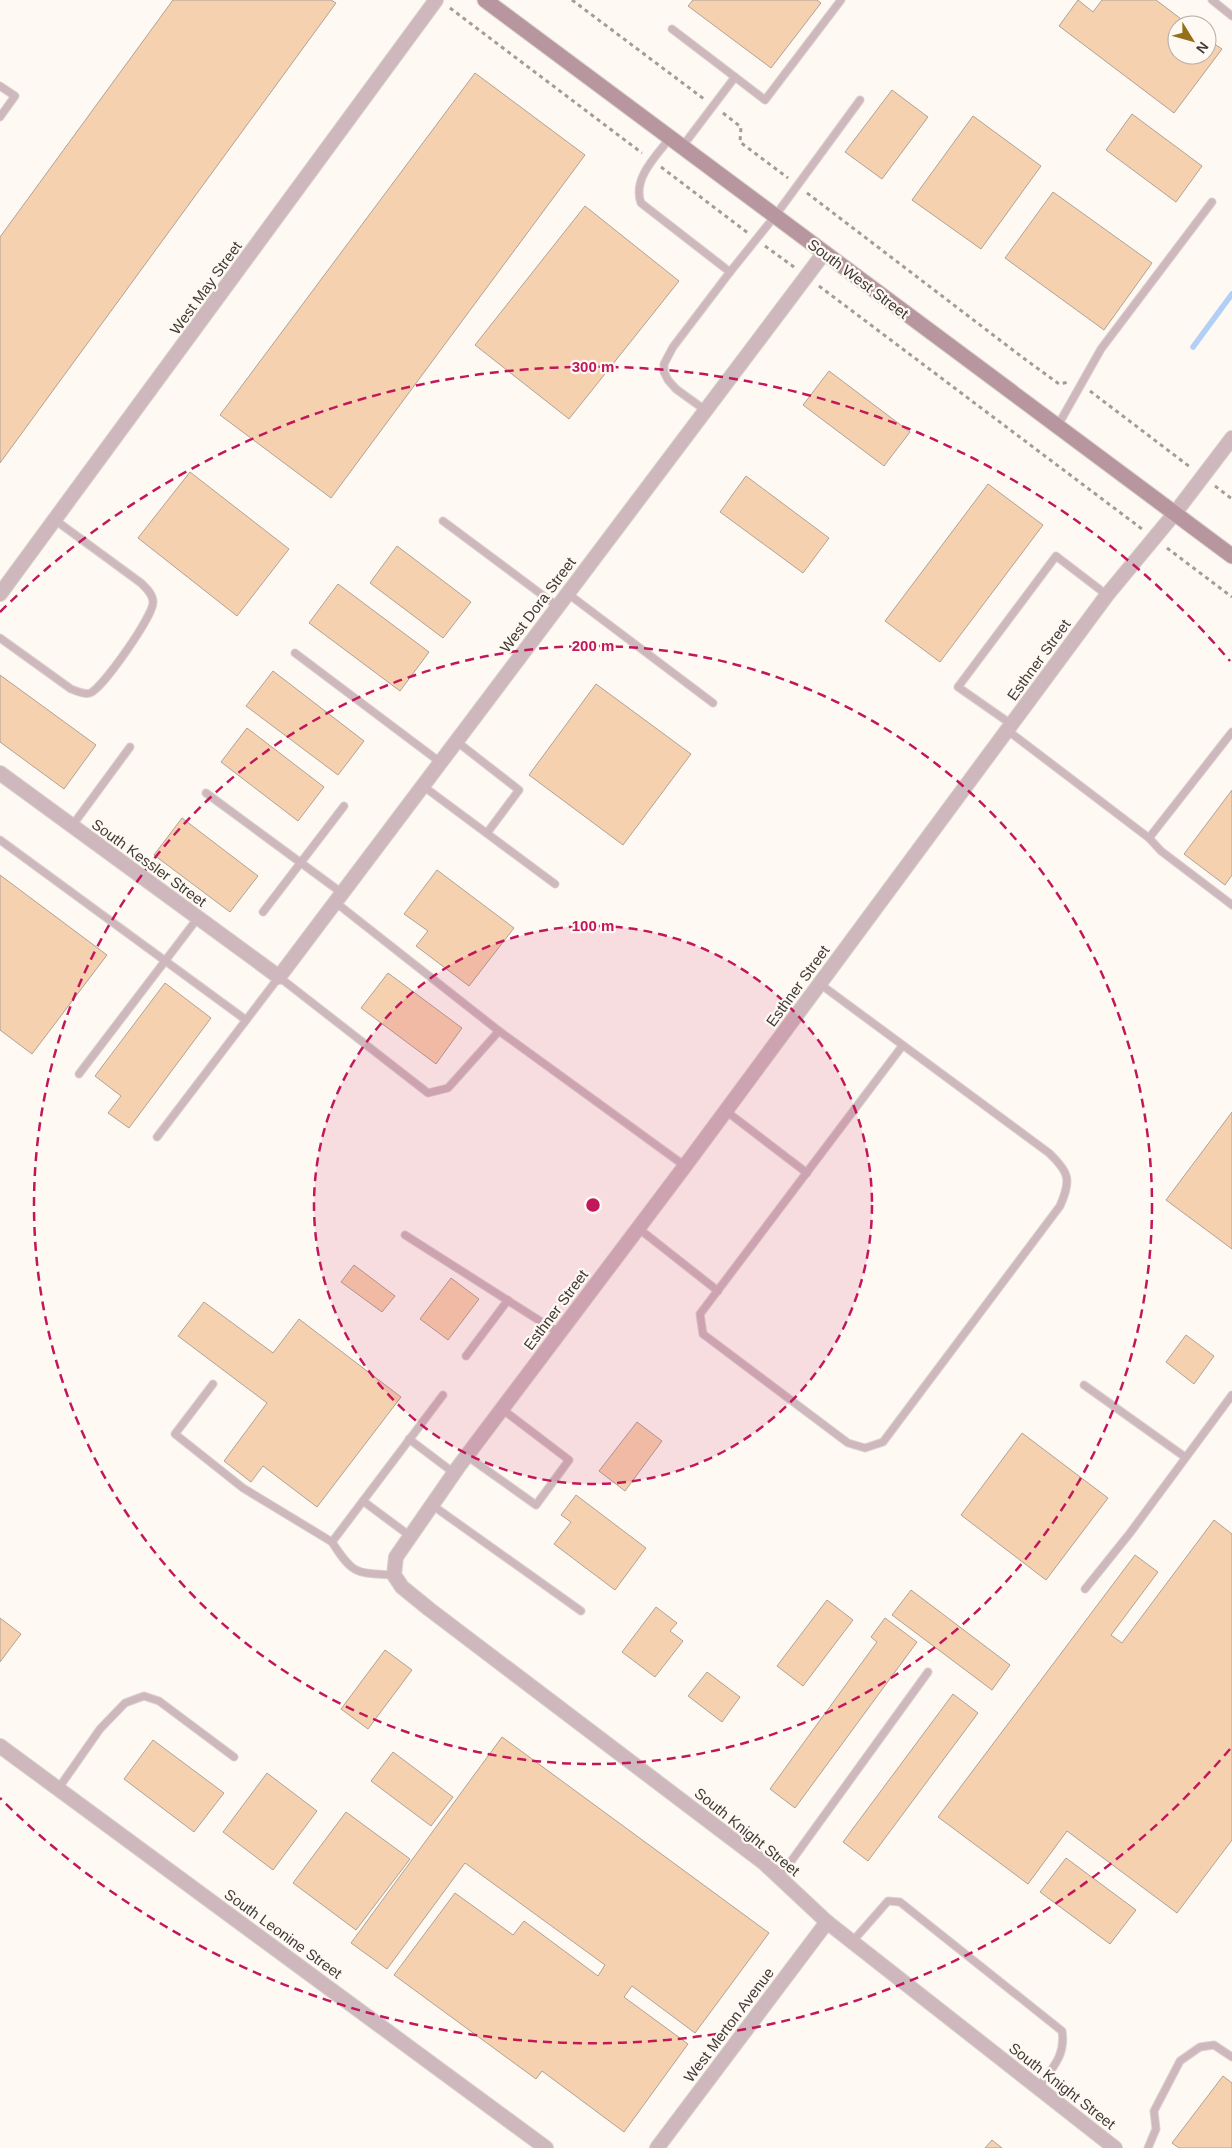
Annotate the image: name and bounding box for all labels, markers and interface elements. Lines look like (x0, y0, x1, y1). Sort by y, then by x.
north arrow (1167, 15, 1217, 65)
text: N (1193, 39, 1212, 57)
street label: South West Street (805, 235, 913, 322)
street label: West May Street (166, 237, 245, 337)
text: 300 m (572, 358, 614, 375)
street label: West Dora Street (496, 553, 579, 656)
street label: Esthner Street (1004, 615, 1074, 703)
text: 200 m (572, 637, 614, 654)
street label: South Kessler Street (89, 815, 211, 910)
text: 100 m (572, 917, 614, 934)
street label: Esthner Street (763, 941, 833, 1029)
centre of rings (584, 1196, 602, 1214)
street label: Esthner Street (520, 1266, 592, 1353)
street label: South Knight Street (691, 1784, 804, 1880)
street label: South Leonine Street (221, 1885, 346, 1982)
street label: West Merton Avenue (680, 1964, 777, 2085)
street label: South Knight Street (1006, 2039, 1119, 2133)

